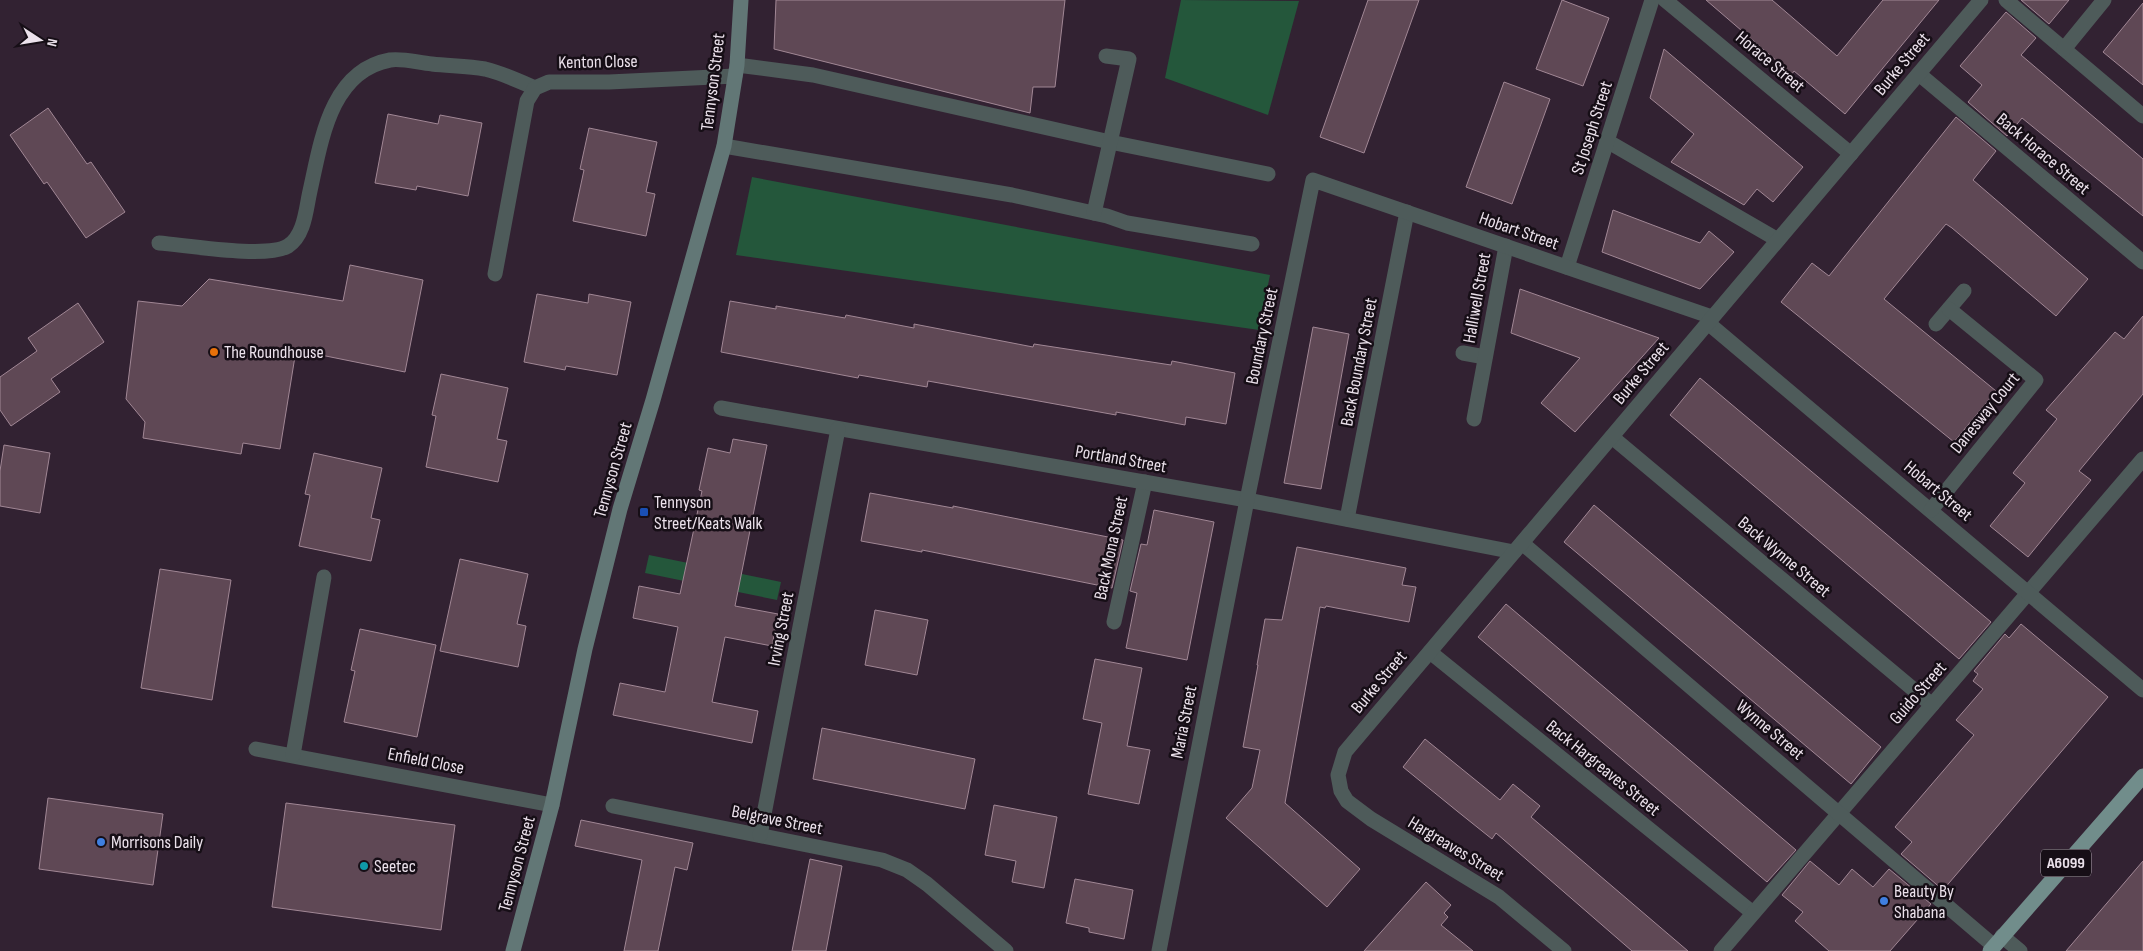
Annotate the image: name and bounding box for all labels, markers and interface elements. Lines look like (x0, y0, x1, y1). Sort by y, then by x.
north arrow (15, 15, 65, 65)
street label: Horace Street (1731, 27, 1809, 97)
street label: Burke Street (1870, 28, 1935, 100)
street label: Tennyson Street (697, 32, 729, 132)
text: N (43, 37, 61, 48)
street label: Kenton Close (558, 51, 638, 73)
street label: St Joseph Street (1567, 78, 1617, 177)
street label: Back Horace Street (1992, 109, 2094, 200)
street label: Hobart Street (1476, 208, 1562, 255)
street label: Halliwell Street (1459, 251, 1495, 345)
street label: Boundary Street (1242, 285, 1283, 386)
street label: Back Boundary Street (1336, 296, 1382, 428)
street label: Burke Street (1609, 337, 1674, 409)
place label: The Roundhouse (224, 342, 324, 363)
marker: The Roundhouse (208, 346, 220, 358)
street label: Danesway Court (1946, 368, 2024, 458)
street label: Tennyson Street (589, 419, 637, 520)
street label: Portland Street (1074, 441, 1169, 477)
street label: Hobart Street (1900, 456, 1977, 526)
place label: Tennyson Street/Keats Walk (654, 492, 762, 534)
street label: Back Mona Street (1090, 494, 1132, 602)
marker: Tennyson Street/Keats Walk (638, 506, 650, 518)
street label: Back Wynne Street (1734, 512, 1835, 602)
street label: Irving Street (764, 590, 799, 668)
street label: Burke Street (1347, 646, 1412, 718)
street label: Guido Street (1885, 657, 1951, 728)
street label: Maria Street (1167, 683, 1201, 760)
street label: Wynne Street (1732, 696, 1809, 765)
street label: Back Hargreaves Street (1542, 716, 1664, 821)
street label: Enfield Close (386, 743, 466, 779)
street label: Belgrave Street (730, 801, 825, 839)
street label: Hargreaves Street (1404, 812, 1508, 886)
street label: Tennyson Street (494, 813, 540, 914)
place label: Morrisons Daily (111, 832, 203, 853)
marker: Morrisons Daily (95, 836, 107, 848)
road number: A6099 (2041, 850, 2091, 876)
place label: Seetec (374, 856, 416, 877)
marker: Seetec (358, 860, 370, 872)
place label: Beauty By Shabana (1894, 881, 1954, 923)
marker: Beauty By Shabana (1878, 895, 1890, 907)

